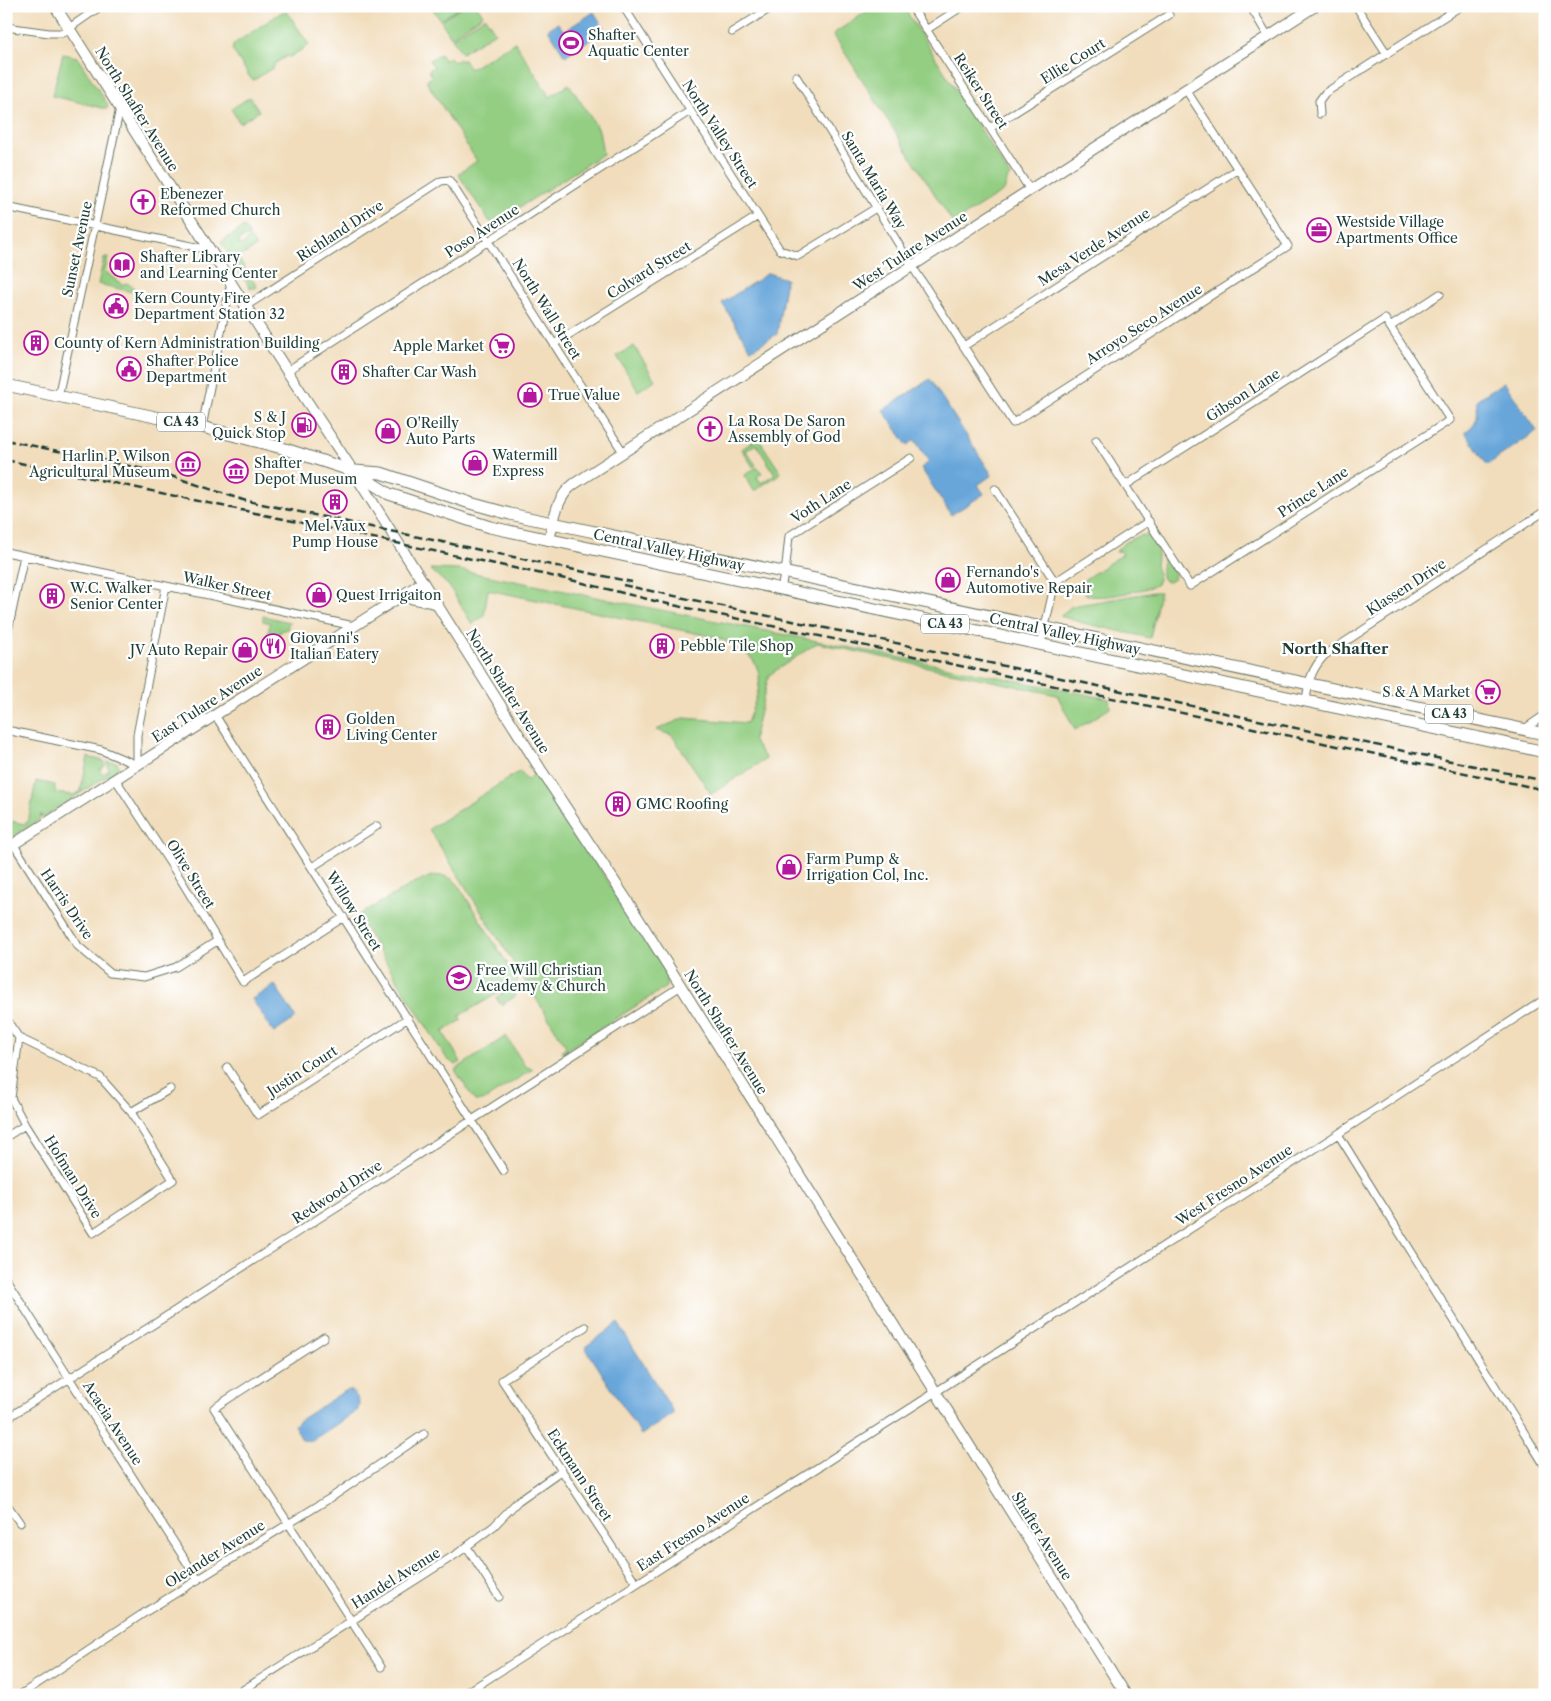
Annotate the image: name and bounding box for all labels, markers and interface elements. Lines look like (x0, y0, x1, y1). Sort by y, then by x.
place label: Shafter Aquatic Center (587, 26, 689, 60)
sports icon: Shafter Aquatic Center (558, 30, 584, 56)
street label: Ellie Court (1037, 34, 1109, 88)
street label: North Shafter Avenue (91, 43, 183, 175)
street label: Reiker Street (950, 50, 1012, 132)
street label: North Valley Street (678, 76, 762, 192)
street label: Santa Maria Way (838, 128, 910, 232)
place label: Ebenezer Reformed Church (160, 185, 281, 219)
church icon: Ebenezer Reformed Church (130, 189, 156, 215)
street label: Richland Drive (293, 196, 387, 266)
street label: Sunset Avenue (58, 199, 96, 299)
street label: Poso Avenue (441, 200, 523, 262)
street label: Mesa Verde Avenue (1035, 204, 1153, 290)
street label: West Tulare Avenue (849, 207, 971, 295)
place label: Westside Village Apartments Office (1335, 213, 1458, 247)
office icon: Westside Village Apartments Office (1306, 217, 1332, 243)
street label: Colvard Street (604, 237, 694, 303)
place label: Shafter Library and Learning Center (140, 248, 278, 282)
library icon: Shafter Library and Learning Center (109, 252, 135, 278)
street label: North Wall Street (509, 255, 585, 363)
street label: Arroyo Seco Avenue (1082, 280, 1206, 369)
place label: Kern County Fire Department Station 32 (134, 289, 285, 323)
public building icon: Kern County Fire Department Station 32 (103, 293, 129, 319)
building icon: County of Kern Administration Building (23, 330, 49, 356)
supermarket icon: Apple Market (489, 333, 515, 359)
place label: County of Kern Administration Building (54, 334, 320, 352)
place label: Apple Market (392, 337, 484, 355)
place label: Shafter Police Department (146, 352, 239, 386)
public building icon: Shafter Police Department (116, 356, 142, 382)
building icon: Shafter Car Wash (331, 359, 357, 385)
place label: Shafter Car Wash (362, 363, 477, 381)
street label: Gibson Lane (1203, 364, 1283, 426)
shop icon: True Value (517, 382, 543, 408)
place label: True Value (548, 386, 620, 404)
place label: S & J Quick Stop (212, 408, 286, 442)
road number: CA 43 (157, 412, 205, 432)
fuel station icon: S & J Quick Stop (291, 412, 317, 438)
place label: La Rosa De Saron Assembly of God (727, 412, 846, 446)
place label: O'Reilly Auto Parts (405, 414, 475, 448)
church icon: La Rosa De Saron Assembly of God (697, 416, 723, 442)
shop icon: O'Reilly Auto Parts (375, 418, 401, 444)
place label: Watermill Express (491, 446, 558, 480)
place label: Harlin P. Wilson Agricultural Museum (28, 447, 170, 481)
shop icon: Watermill Express (462, 450, 488, 476)
museum icon: Harlin P. Wilson Agricultural Museum (175, 451, 201, 477)
place label: Shafter Depot Museum (254, 454, 357, 488)
museum icon: Shafter Depot Museum (223, 458, 249, 484)
street label: Prince Lane (1274, 463, 1352, 521)
street label: Voth Lane (787, 475, 855, 528)
building icon: Mel Vaux Pump House (322, 489, 348, 515)
place label: Mel Vaux Pump House (292, 517, 378, 551)
street label: Central Valley Highway (592, 525, 746, 575)
street label: Klassen Drive (1363, 554, 1449, 619)
place label: Fernando's Automotive Repair (965, 563, 1092, 597)
shop icon: Fernando's Automotive Repair (935, 567, 961, 593)
street label: Walker Street (180, 568, 273, 604)
place label: W.C. Walker Senior Center (69, 579, 163, 613)
shop icon: Quest Irrigaiton (306, 582, 332, 608)
building icon: W.C. Walker Senior Center (39, 583, 65, 609)
place label: Quest Irrigaiton (336, 586, 442, 604)
street label: Central Valley Highway (988, 609, 1142, 659)
road number: CA 43 (921, 614, 969, 634)
street label: North Shafter Avenue (462, 625, 554, 757)
place label: Giovanni's Italian Eatery (290, 629, 379, 663)
restaurant icon: Giovanni's Italian Eatery (260, 633, 286, 659)
building icon: Pebble Tile Shop (649, 633, 675, 659)
shop icon: JV Auto Repair (232, 637, 258, 663)
place label: Pebble Tile Shop (680, 637, 794, 655)
district label: North Shafter (1282, 639, 1389, 658)
place label: JV Auto Repair (128, 641, 228, 659)
street label: East Tulare Avenue (148, 662, 266, 746)
supermarket icon: S & A Market (1475, 679, 1501, 705)
place label: S & A Market (1382, 683, 1470, 701)
road number: CA 43 (1425, 704, 1473, 724)
place label: Golden Living Center (346, 710, 437, 744)
building icon: Golden Living Center (315, 714, 341, 740)
building icon: GMC Roofing (605, 791, 631, 817)
place label: GMC Roofing (636, 795, 729, 813)
street label: Olive Street (163, 836, 219, 912)
place label: Farm Pump & Irrigation Col, Inc. (806, 850, 928, 884)
shop icon: Farm Pump & Irrigation Col, Inc. (776, 854, 802, 880)
street label: Harris Drive (37, 865, 97, 943)
street label: Willow Street (322, 867, 386, 954)
place label: Free Will Christian Academy & Church (475, 961, 606, 995)
school or university icon: Free Will Christian Academy & Church (446, 965, 472, 991)
street label: North Shafter Avenue (680, 966, 772, 1098)
street label: Justin Court (262, 1042, 340, 1101)
street label: Hofman Drive (40, 1132, 106, 1222)
street label: West Fresno Avenue (1171, 1140, 1296, 1230)
street label: Redwood Drive (289, 1156, 385, 1228)
street label: Acacia Avenue (79, 1377, 147, 1469)
street label: Eckmann Street (543, 1425, 617, 1525)
street label: East Fresno Avenue (633, 1489, 753, 1575)
street label: Shafter Avenue (1008, 1489, 1076, 1584)
street label: Oleander Avenue (162, 1516, 268, 1592)
street label: Handel Avenue (348, 1543, 444, 1613)

